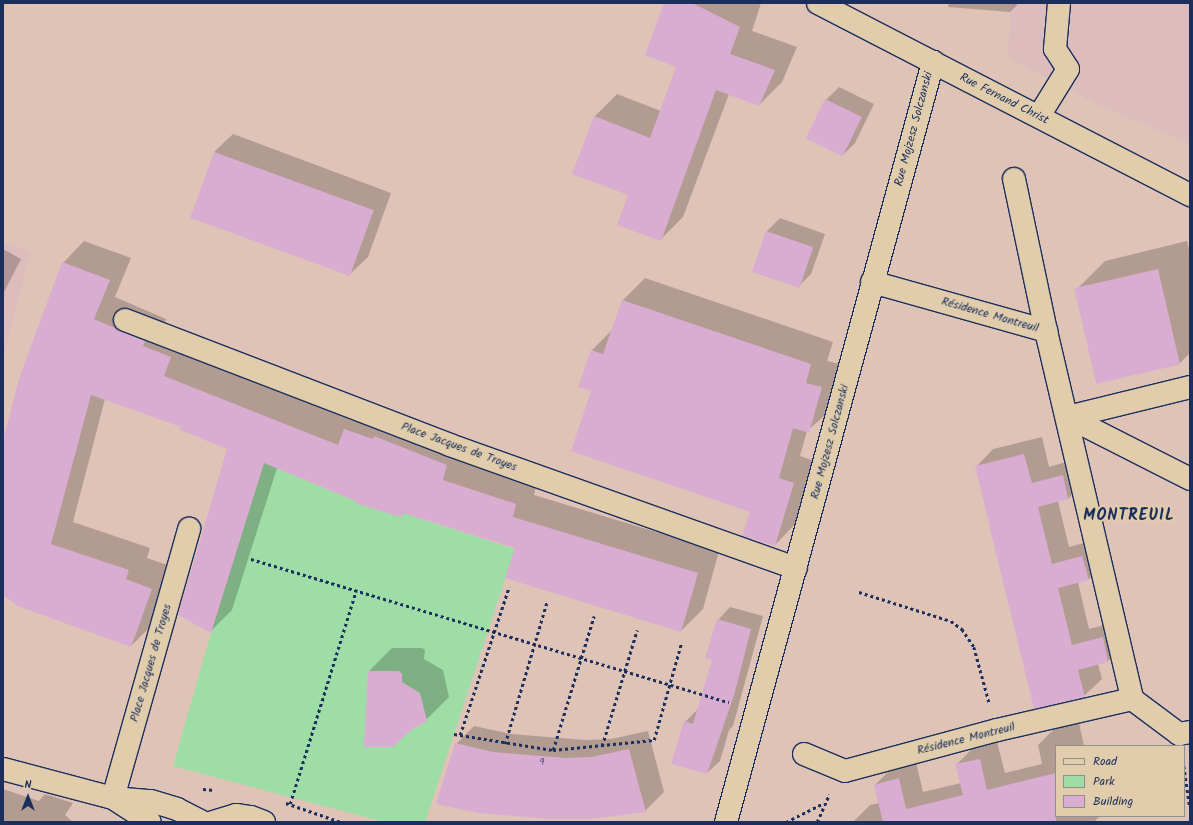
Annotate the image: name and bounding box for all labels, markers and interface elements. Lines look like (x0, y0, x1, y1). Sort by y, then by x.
street label: Rue Mojzesz Solczanski (892, 70, 936, 188)
street label: Rue Fernand Christ (957, 70, 1051, 128)
street label: Résidence Montreuil (940, 294, 1040, 336)
street label: Rue Mojzesz Solczanski (808, 383, 852, 501)
street label: Place Jacques de Troyes (399, 419, 519, 475)
district label: MONTREUIL (1083, 506, 1175, 526)
street label: Place Jacques de Troyes (127, 602, 175, 724)
street label: Résidence Montreuil (916, 720, 1016, 758)
legend (1055, 745, 1185, 817)
text: Road (1093, 752, 1117, 771)
house number: 9 (540, 757, 544, 769)
text: Park (1093, 772, 1115, 791)
text: N (25, 776, 31, 794)
north arrow (8, 777, 48, 817)
text: Building (1093, 792, 1133, 811)

